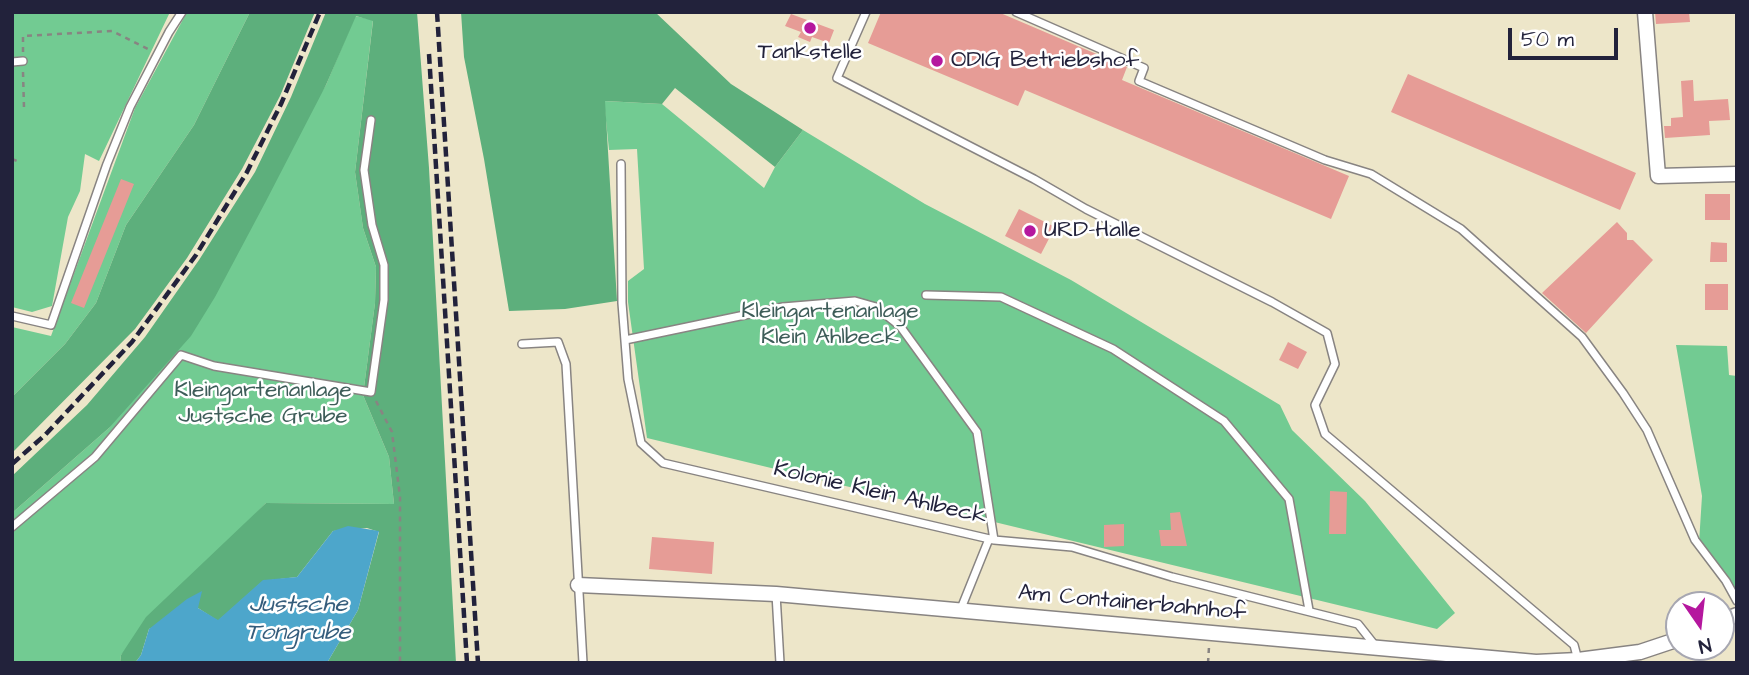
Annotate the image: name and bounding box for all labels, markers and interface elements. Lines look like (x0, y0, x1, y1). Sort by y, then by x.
scale bar (1511, 14, 1621, 58)
marker: Tankstelle (802, 20, 818, 36)
text: 50 m (1521, 25, 1574, 54)
place label: Tankstelle (758, 39, 862, 67)
place label: ODIG Betriebshof (951, 47, 1139, 75)
marker: ODIG Betriebshof (929, 53, 945, 69)
place label: URD-Halle (1044, 217, 1141, 245)
marker: URD-Halle (1022, 223, 1038, 239)
park label: Kleingartenanlage Klein Ahlbeck (741, 298, 919, 352)
park label: Kleingartenanlage Justsche Grube (174, 377, 352, 431)
street label: Kolonie Klein Ahlbeck (771, 456, 989, 532)
street label: Am Containerbahnhof (1017, 580, 1247, 628)
north arrow (1665, 591, 1735, 661)
water label: Justsche Tongrube (246, 592, 350, 648)
text: N (1696, 630, 1714, 659)

